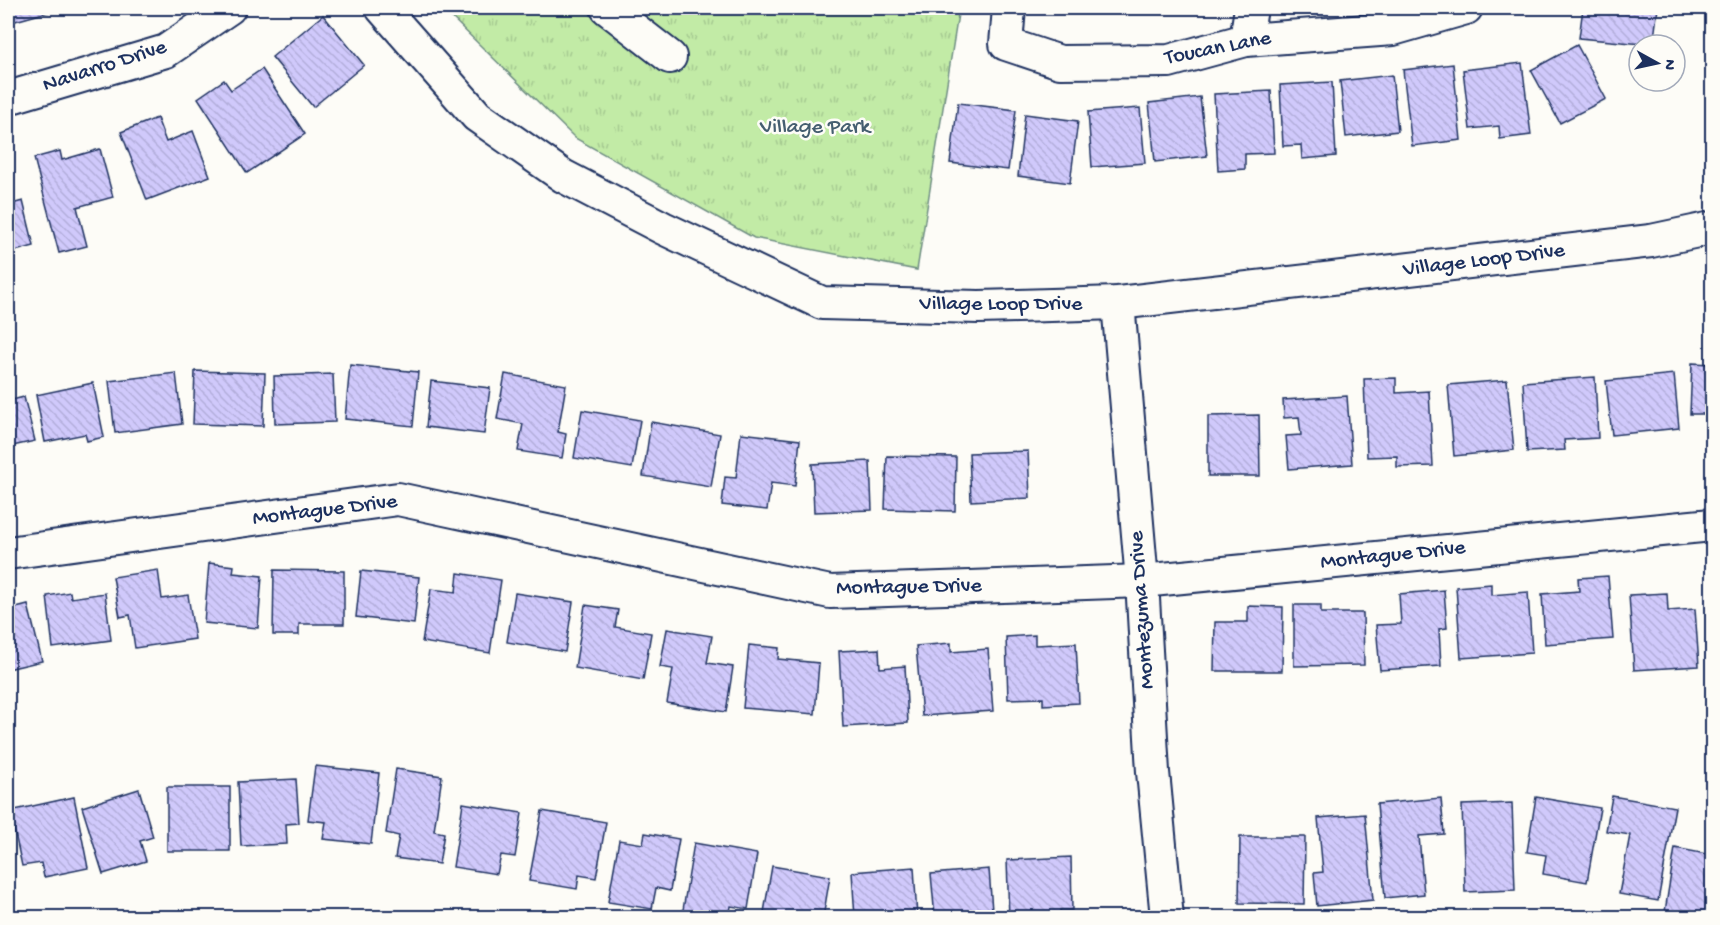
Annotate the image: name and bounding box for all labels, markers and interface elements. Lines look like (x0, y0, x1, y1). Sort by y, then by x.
street label: Toucan Lane (1161, 26, 1274, 72)
north arrow (1627, 33, 1687, 93)
street label: Navarro Drive (40, 35, 171, 99)
text: N (1658, 58, 1679, 72)
park label: Village Park (759, 115, 872, 141)
street label: Village Loop Drive (1401, 238, 1567, 284)
street label: Village Loop Drive (919, 292, 1083, 318)
street label: Montague Drive (251, 489, 400, 533)
street label: Montezuma Drive (1124, 529, 1161, 690)
street label: Montague Drive (1319, 535, 1467, 577)
street label: Montague Drive (836, 574, 983, 602)

